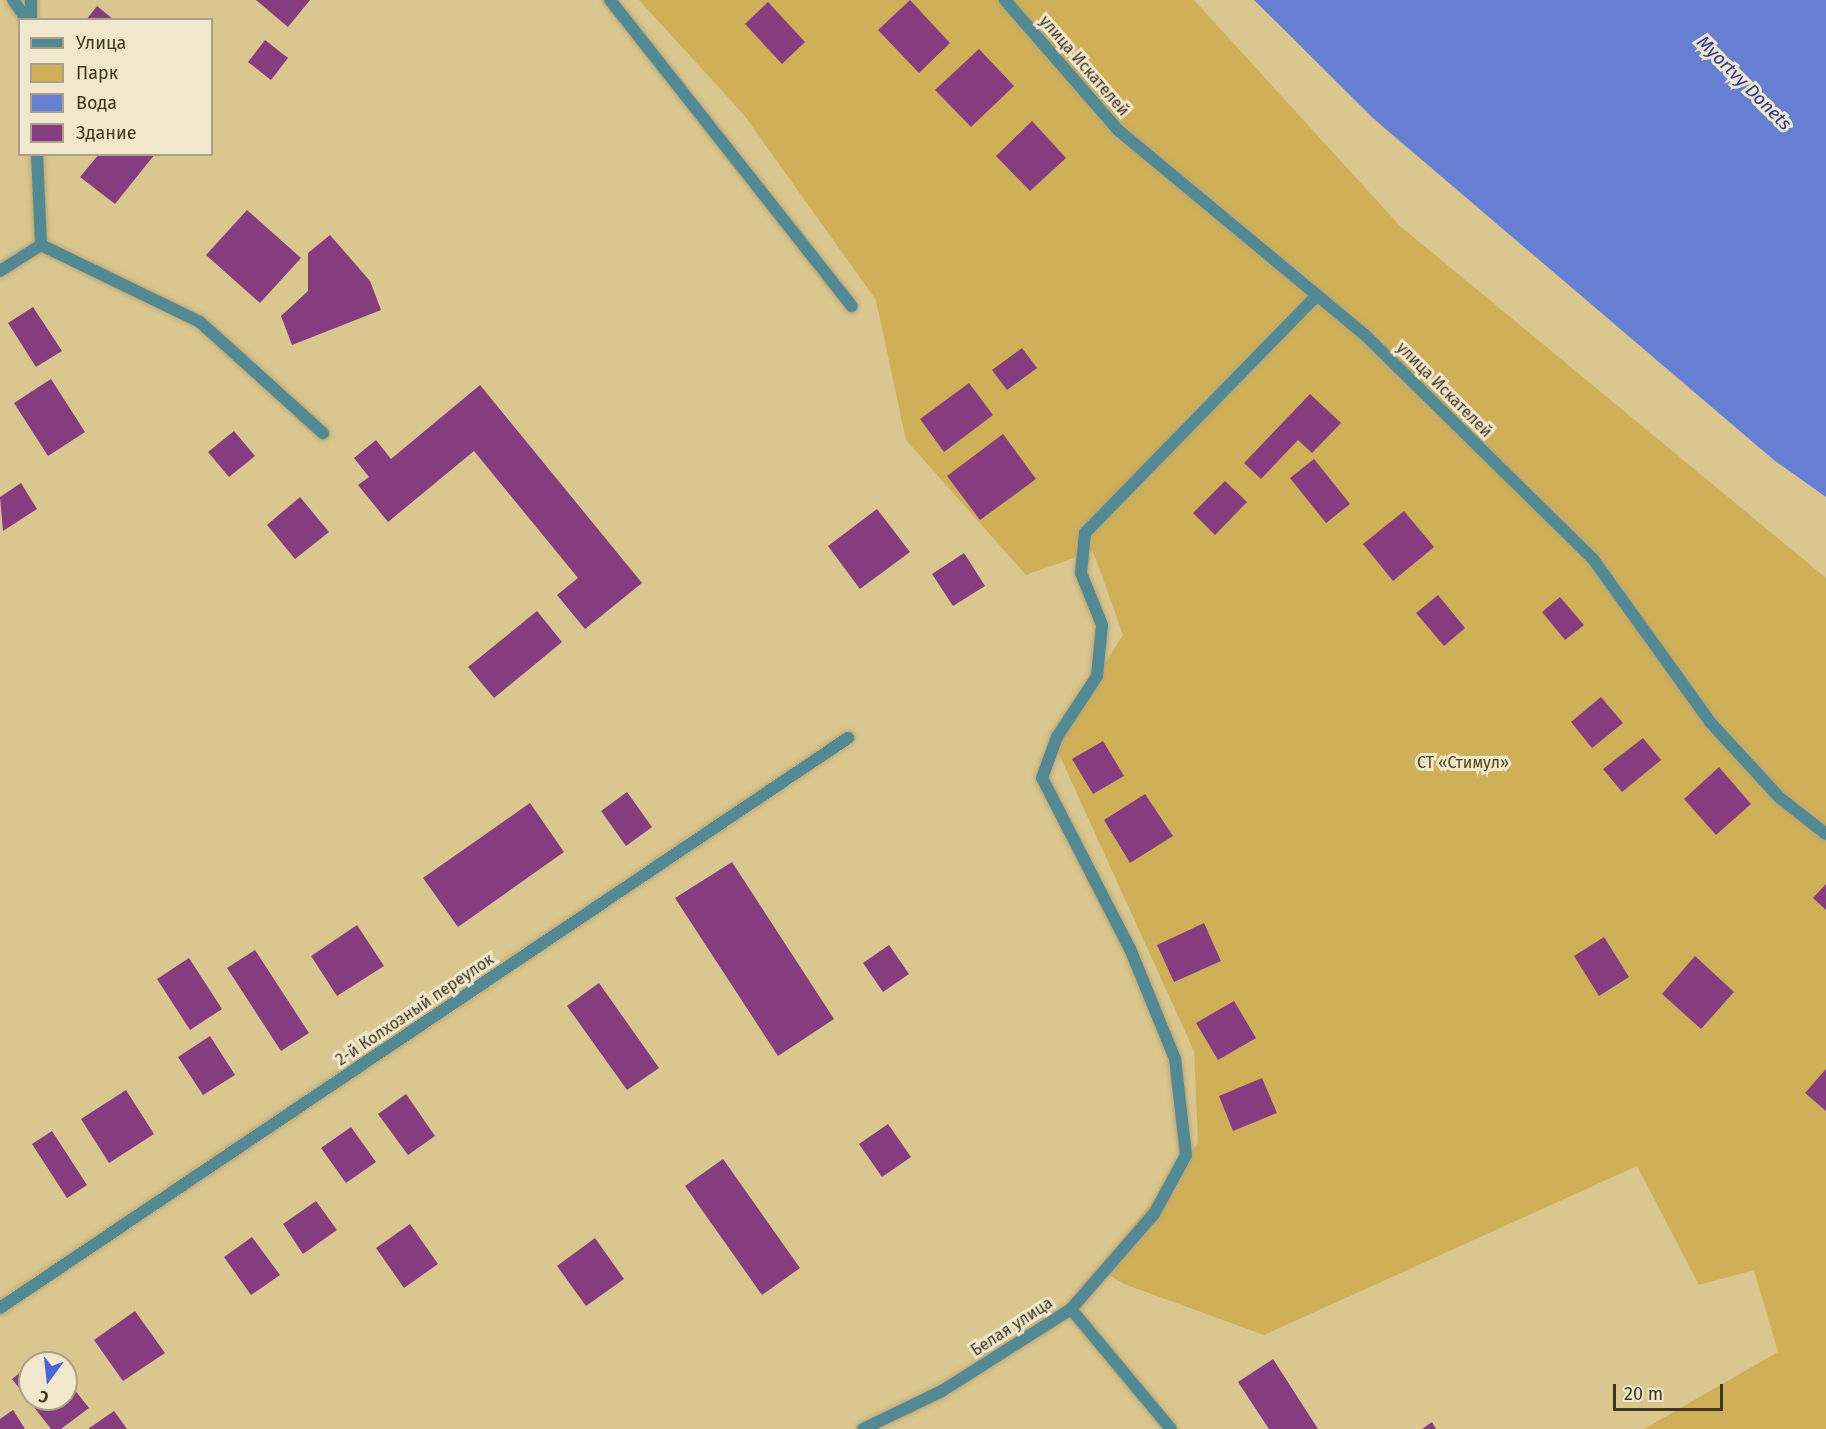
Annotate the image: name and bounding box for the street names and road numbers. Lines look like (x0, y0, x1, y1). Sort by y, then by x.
street label: улица Искателей (1035, 12, 1133, 120)
street label: улица Искателей (1392, 338, 1496, 442)
street label: 2-й Колхозный переулок (332, 950, 498, 1070)
street label: Белая улица (968, 1294, 1056, 1360)

